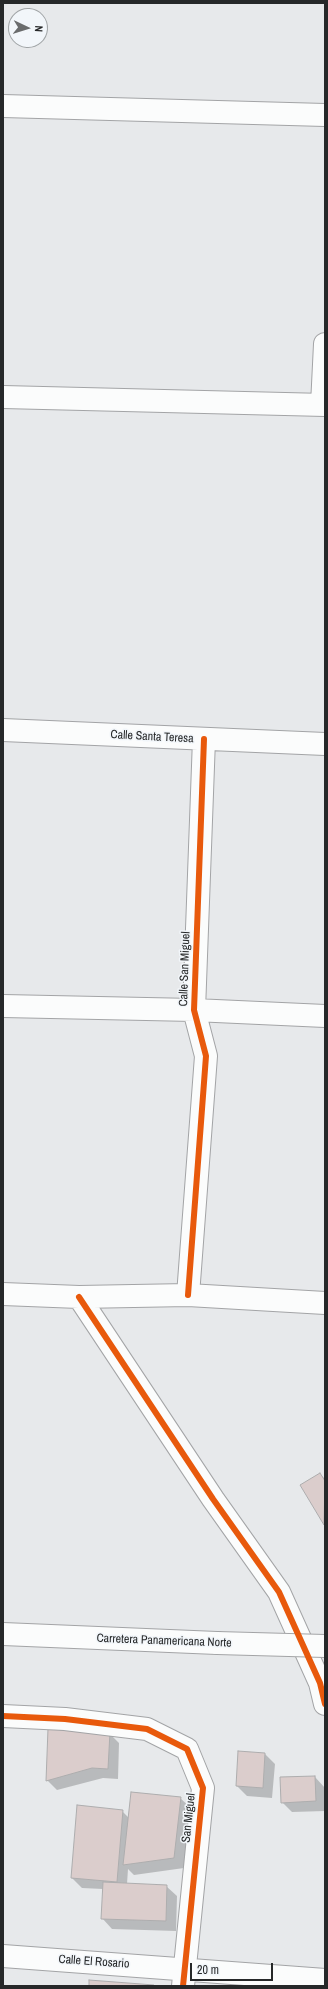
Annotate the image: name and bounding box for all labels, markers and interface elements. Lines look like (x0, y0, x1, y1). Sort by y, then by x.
north arrow (8, 8, 48, 48)
text: N (32, 25, 46, 32)
street label: Calle Santa Teresa (110, 728, 194, 746)
street label: Calle San Miguel (176, 931, 194, 1007)
street label: Carretera Panamericana Norte (96, 1631, 232, 1651)
street label: San Miguel (179, 1792, 199, 1844)
street label: Calle El Rosario (58, 1952, 130, 1972)
scale bar (192, 1955, 275, 1981)
text: 20 m (197, 1962, 219, 1978)

